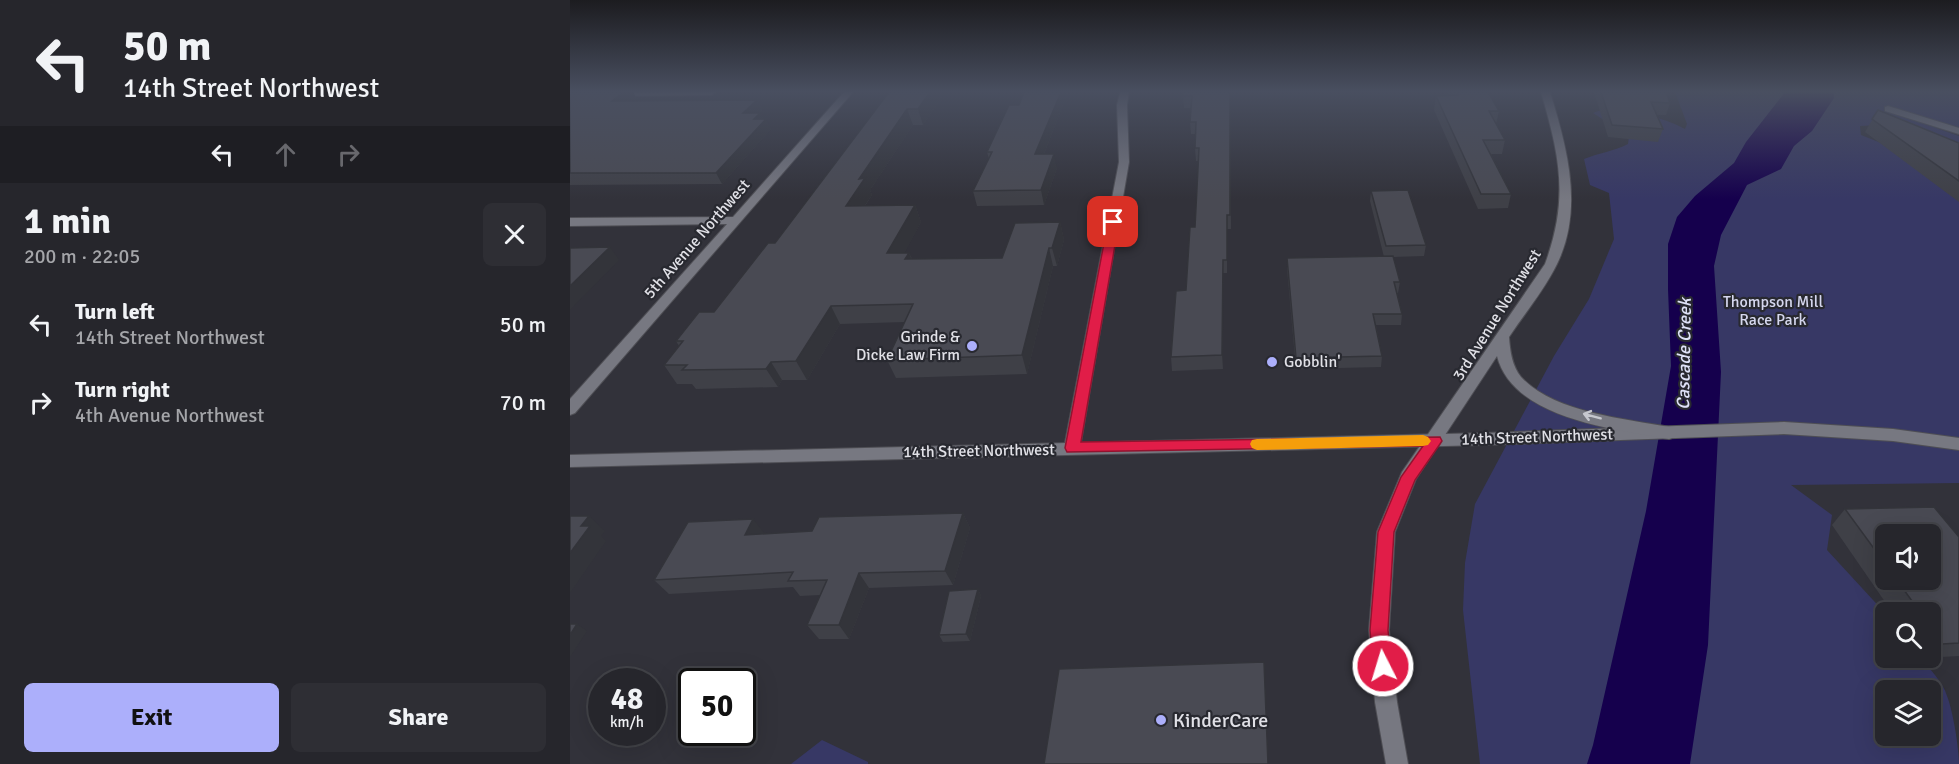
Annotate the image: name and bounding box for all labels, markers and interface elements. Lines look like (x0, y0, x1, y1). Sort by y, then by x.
text: 50 m (123, 21, 212, 72)
icon: left (24, 24, 102, 102)
text: 14th Street Northwest (123, 72, 379, 105)
icon: left (206, 138, 239, 171)
icon: ahead (269, 138, 302, 171)
icon: right (332, 138, 365, 171)
street label: 5th Avenue Northwest (640, 175, 754, 303)
pin (1087, 196, 1138, 247)
text: 1 min (24, 199, 111, 244)
button: close (483, 203, 546, 266)
icon: arrive (1096, 205, 1129, 238)
text: 200 m · 22:05 (24, 244, 140, 269)
street label: 3rd Avenue Northwest (1448, 245, 1546, 384)
park label: Thompson Mill Race Park (1723, 292, 1823, 330)
water label: Cascade Creek (1672, 296, 1696, 410)
text: Turn left (75, 298, 155, 325)
icon: left (24, 308, 57, 341)
text: 50 m (500, 311, 546, 338)
text: 14th Street Northwest (75, 325, 265, 350)
place label: Grinde & Dicke Law Firm (856, 327, 960, 365)
marker: Grinde & Dicke Law Firm (965, 339, 979, 353)
place label: Gobblin' (1284, 352, 1340, 372)
marker: Gobblin' (1265, 355, 1279, 369)
text: Turn right (75, 376, 170, 403)
icon: right (24, 386, 57, 419)
text: 70 m (500, 389, 546, 416)
text: 4th Avenue Northwest (75, 403, 264, 428)
one-way arrow (1583, 410, 1602, 422)
street label: 14th Street Northwest (1461, 424, 1614, 450)
street label: 14th Street Northwest (903, 440, 1055, 462)
map controls (1875, 524, 1941, 746)
button: sound (1875, 524, 1941, 590)
button: search (1875, 602, 1941, 668)
position arrow (1351, 634, 1415, 698)
speed limit sign: 50 (678, 668, 756, 746)
button: layers (1875, 680, 1941, 746)
text: 48 (611, 681, 643, 718)
button: Exit (24, 683, 279, 752)
button: Share (291, 683, 546, 752)
place label: KinderCare (1173, 708, 1268, 733)
text: km/h (610, 713, 644, 731)
marker: KinderCare (1154, 713, 1168, 727)

